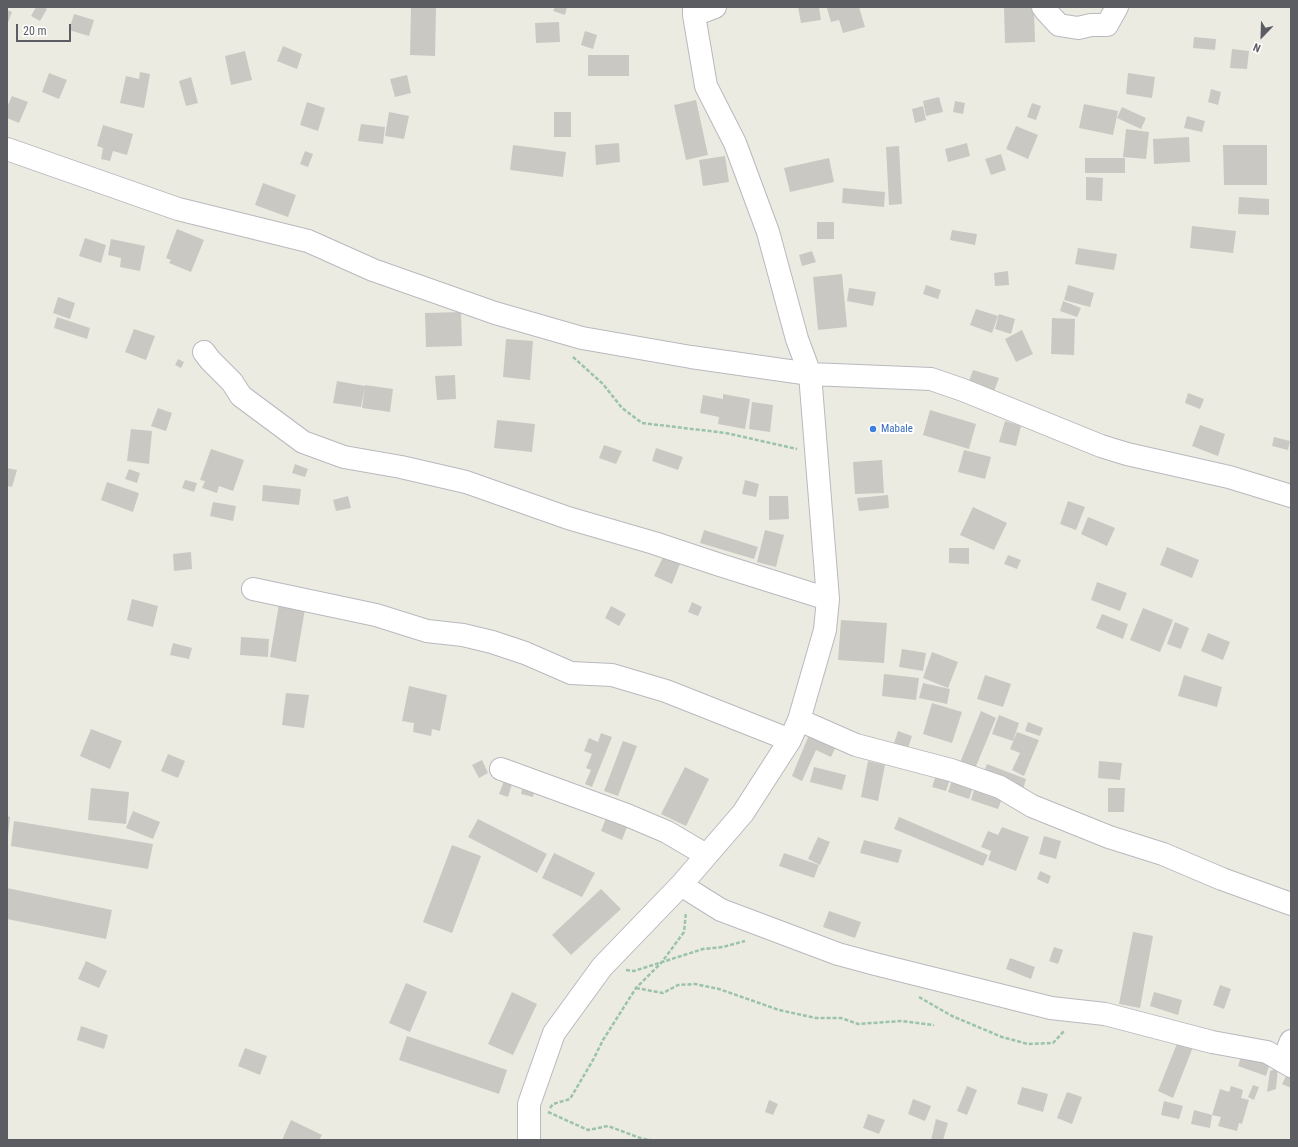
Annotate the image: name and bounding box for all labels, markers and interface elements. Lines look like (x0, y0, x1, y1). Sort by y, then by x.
scale bar (18, 16, 73, 42)
north arrow (1242, 16, 1282, 56)
text: 20 m (23, 24, 47, 38)
text: N (1251, 40, 1263, 55)
place label: Mabale (881, 422, 913, 436)
marker: Mabale (868, 424, 878, 434)

